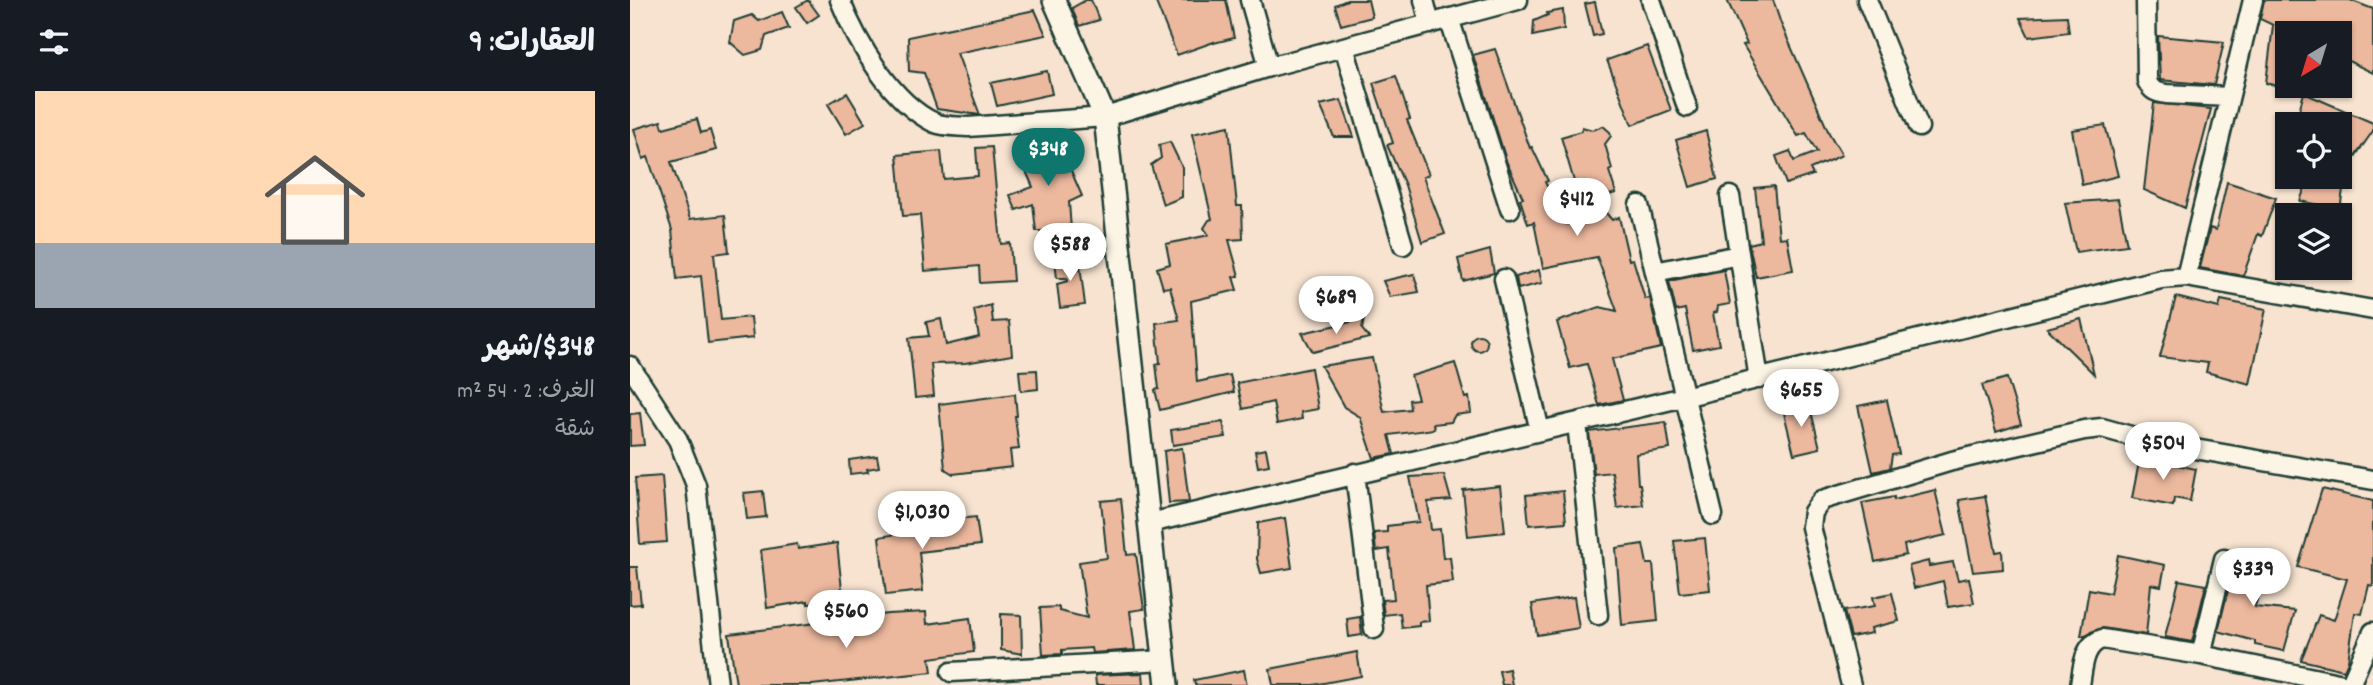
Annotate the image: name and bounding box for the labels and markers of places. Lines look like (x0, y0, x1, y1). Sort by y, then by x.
pin: $348 (1007, 128, 1089, 188)
pin: $412 (1536, 178, 1618, 238)
pin: $588 (1029, 224, 1111, 283)
pin: $689 (1295, 276, 1377, 336)
pin: $655 (1760, 370, 1842, 429)
pin: $504 (2122, 422, 2204, 482)
pin: $1,030 (865, 491, 979, 551)
pin: $339 (2212, 548, 2294, 608)
pin: $560 (805, 590, 887, 650)

